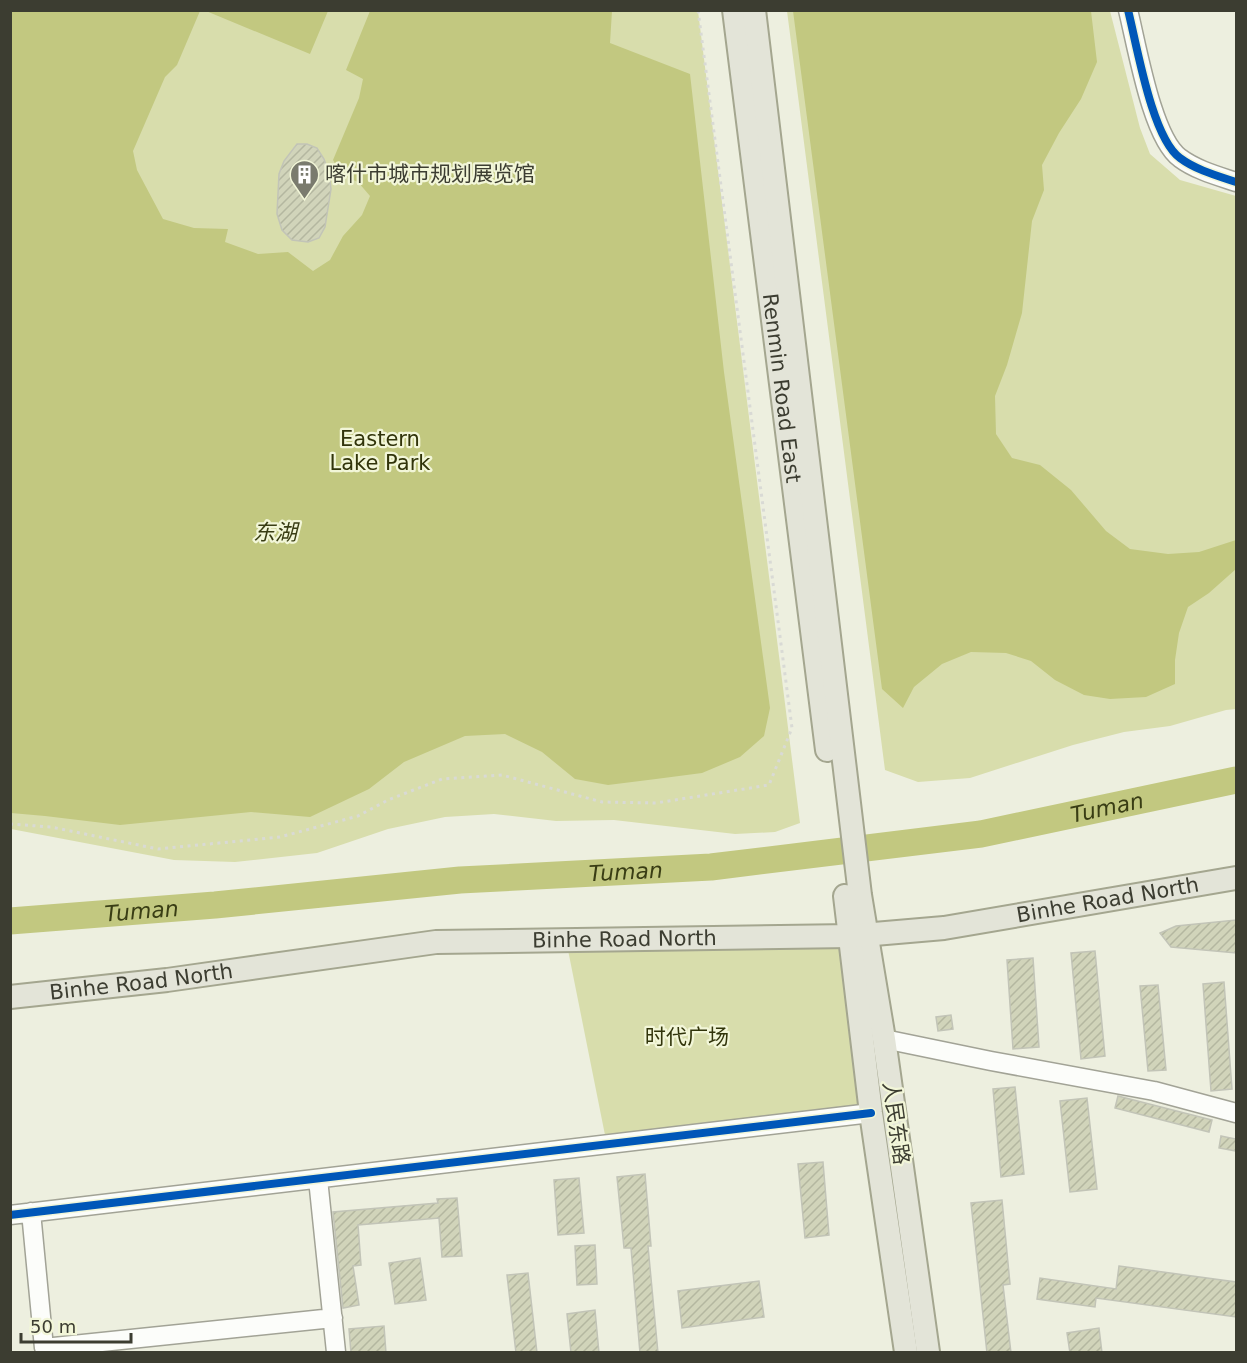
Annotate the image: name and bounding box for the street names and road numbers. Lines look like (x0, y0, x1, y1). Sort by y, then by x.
street label: Renmin Road East (758, 292, 805, 484)
street label: Binhe Road North (1015, 873, 1201, 927)
street label: Binhe Road North (532, 926, 717, 953)
street label: Binhe Road North (48, 959, 234, 1005)
street label: 人民东路 (878, 1080, 914, 1166)

